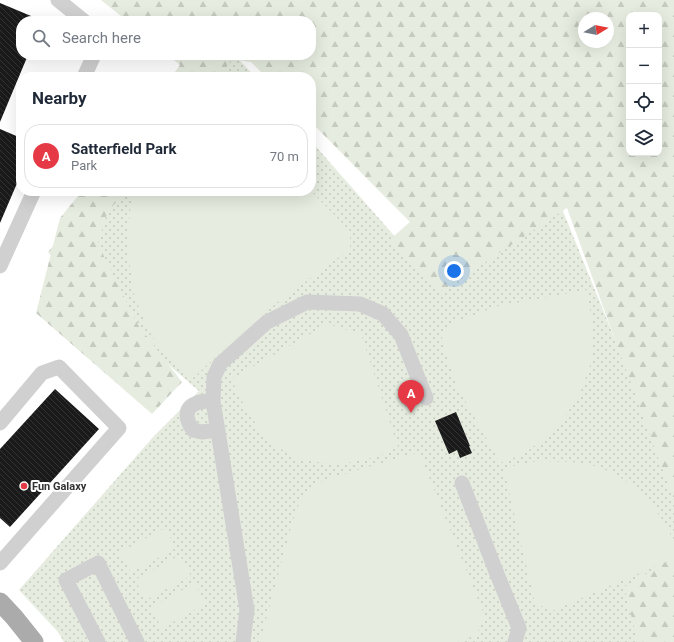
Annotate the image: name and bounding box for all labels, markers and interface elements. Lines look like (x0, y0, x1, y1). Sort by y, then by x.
north arrow (578, 12, 614, 48)
map controls (626, 12, 662, 156)
button: + (626, 12, 662, 48)
search box (16, 16, 316, 60)
icon: search (30, 27, 52, 49)
text: Search here (62, 29, 141, 47)
button: − (626, 48, 662, 84)
button: locate (626, 84, 662, 120)
text: Nearby (32, 88, 87, 108)
button: layers (626, 120, 662, 156)
text: Satterfield Park (71, 140, 177, 158)
text: A (42, 149, 50, 164)
text: 70 m (270, 149, 299, 164)
text: Park (71, 158, 97, 173)
your location (444, 261, 464, 281)
pin: A (398, 380, 424, 413)
place label: Fun Galaxy (32, 480, 87, 493)
marker: Fun Galaxy (19, 481, 29, 491)

